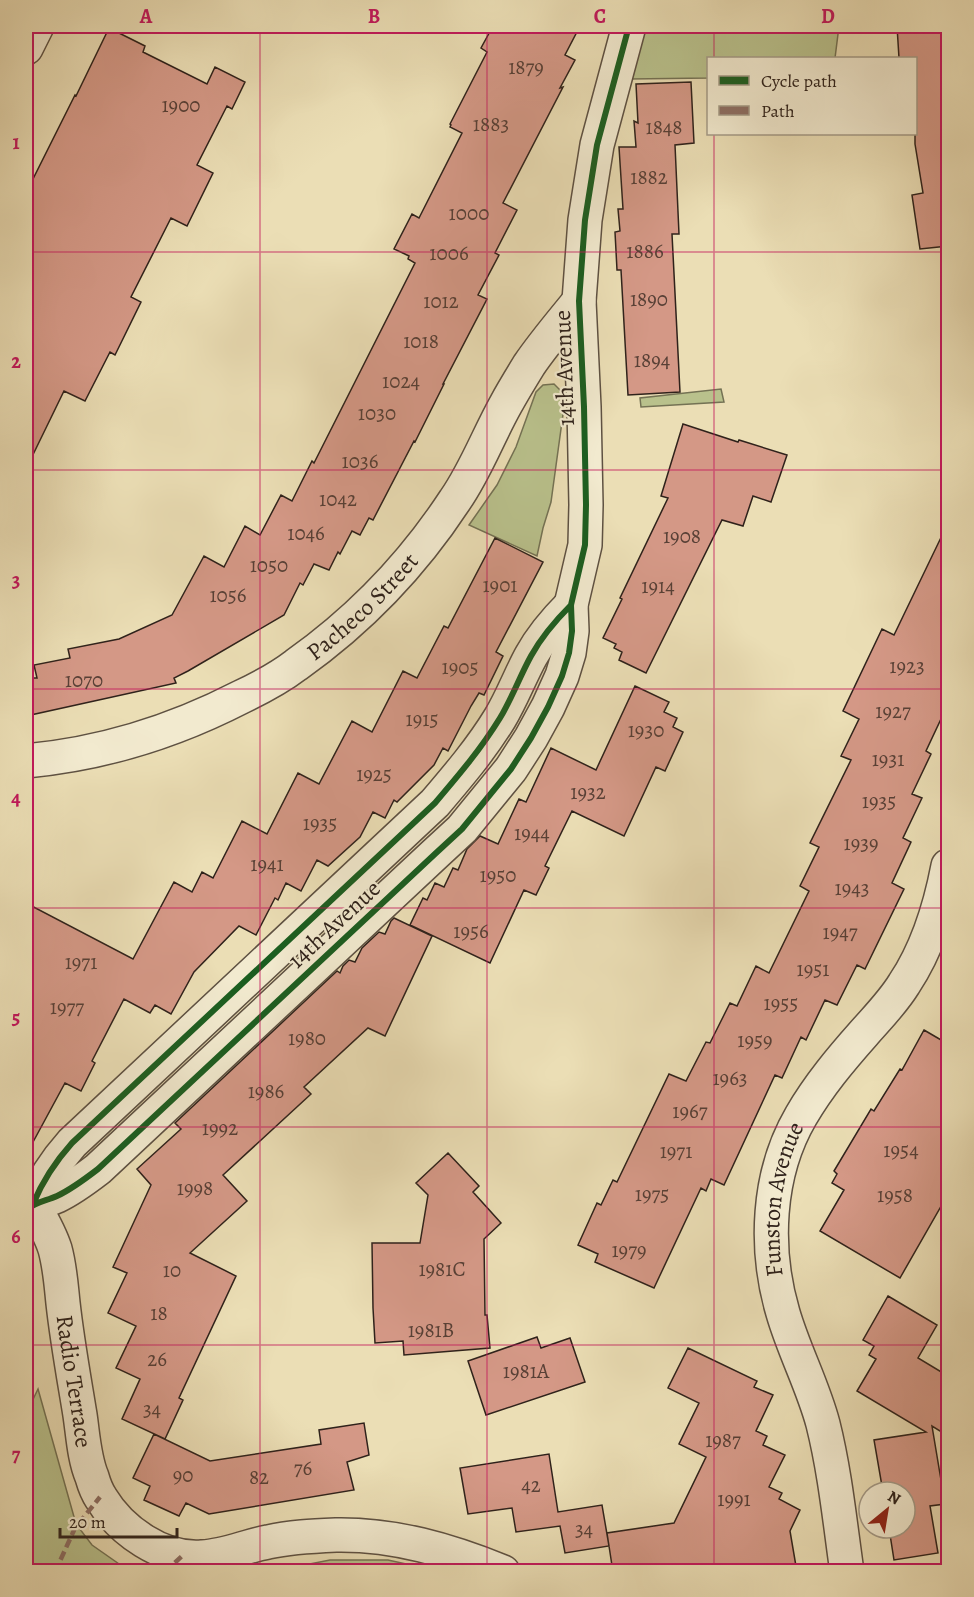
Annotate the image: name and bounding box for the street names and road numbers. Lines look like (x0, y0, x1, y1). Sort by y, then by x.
street label: 14th Avenue (546, 309, 582, 427)
street label: Pacheco Street (300, 546, 425, 668)
street label: 14th Avenue (281, 873, 387, 975)
street label: Funston Avenue (755, 1116, 811, 1279)
street label: Radio Terrace (48, 1313, 100, 1450)

